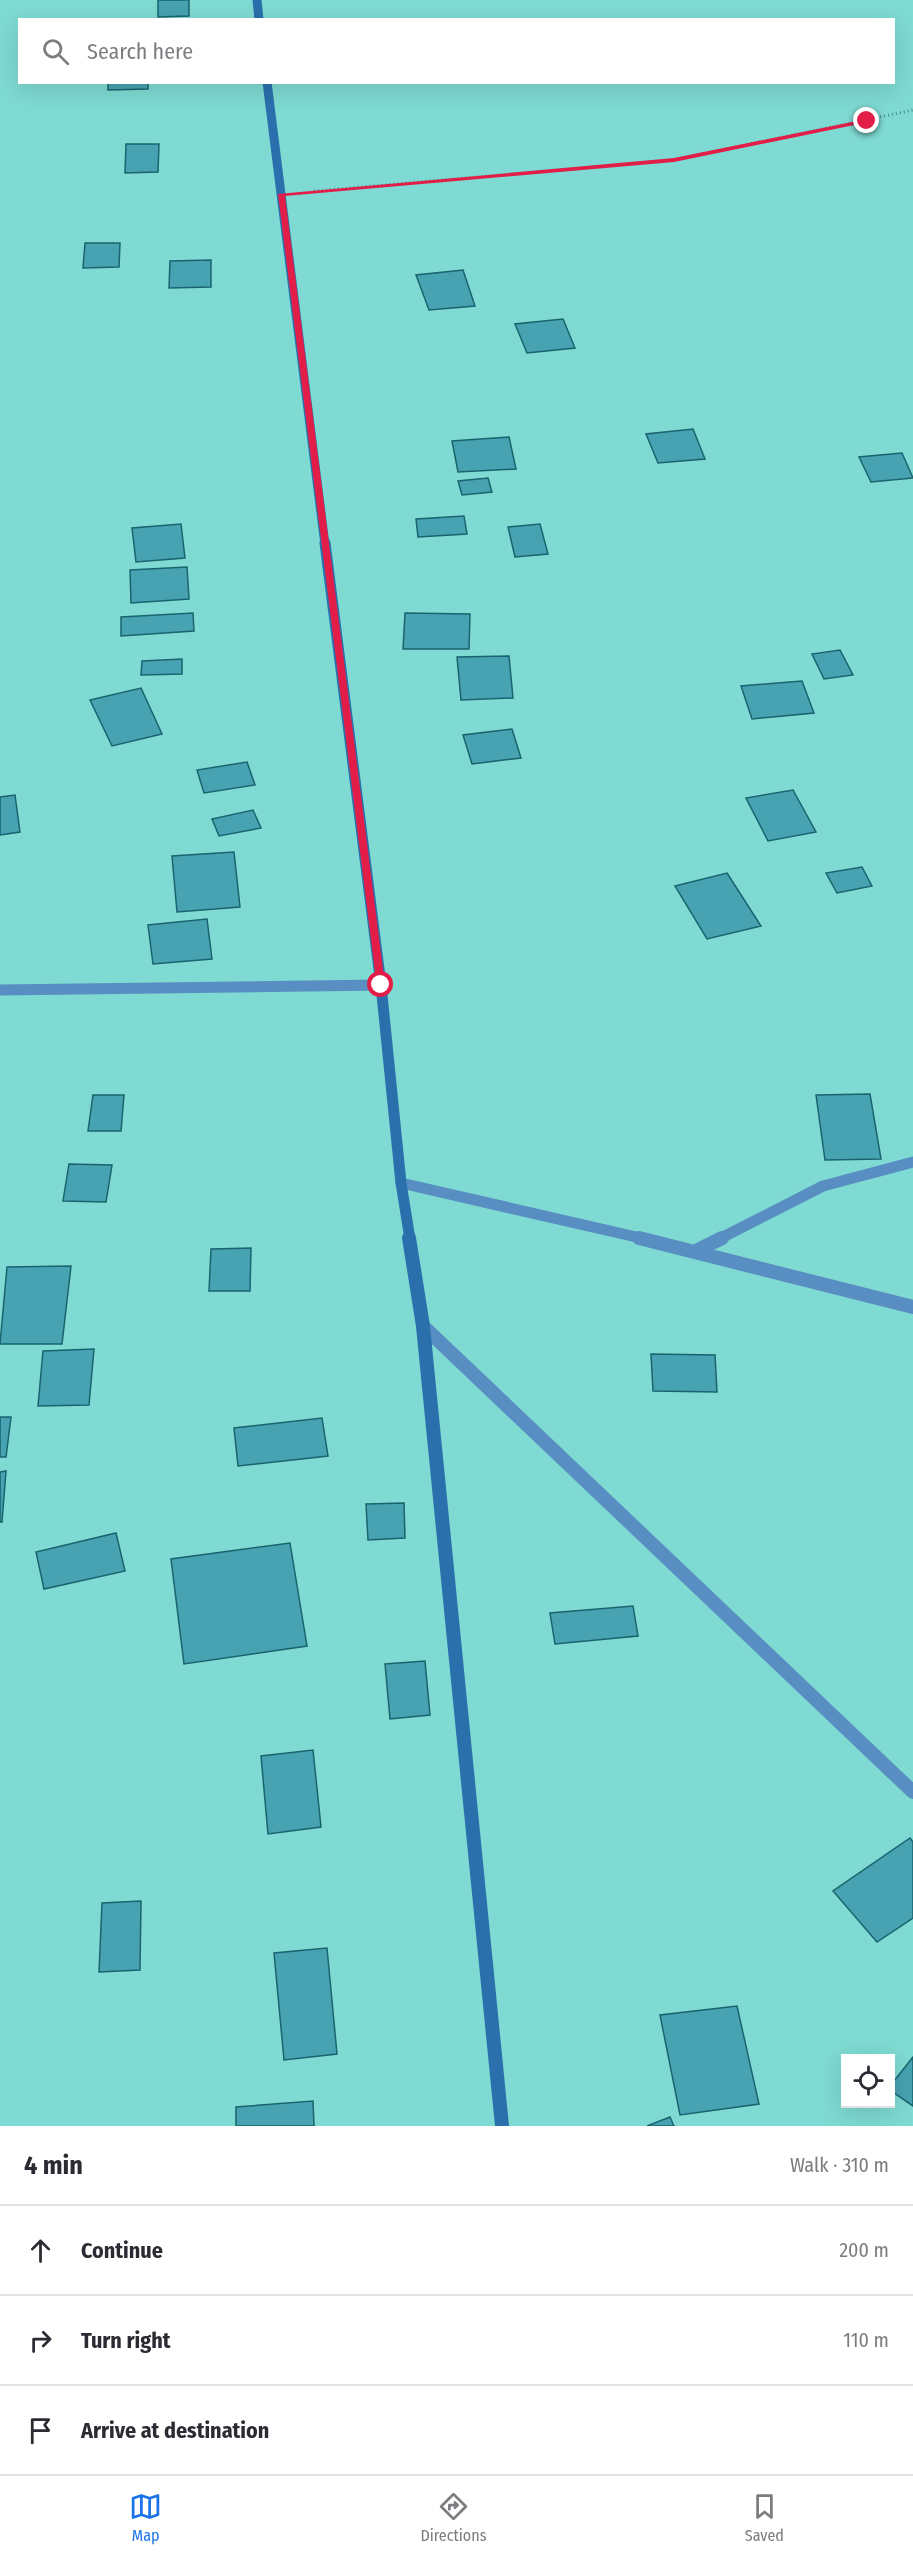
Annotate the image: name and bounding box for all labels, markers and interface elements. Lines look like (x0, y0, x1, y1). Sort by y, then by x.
search box (18, 18, 895, 84)
icon: search (39, 35, 72, 68)
text: Search here (87, 38, 193, 65)
route end (853, 107, 879, 133)
route start (367, 971, 393, 997)
map controls (841, 2054, 895, 2108)
button: locate (841, 2054, 895, 2108)
text: 4 min (24, 2150, 83, 2181)
text: Walk · 310 m (790, 2153, 889, 2177)
icon: ahead (24, 2234, 57, 2267)
text: Continue (81, 2237, 163, 2264)
text: 200 m (839, 2238, 889, 2262)
icon: right (24, 2324, 57, 2357)
text: Turn right (81, 2327, 170, 2354)
text: 110 m (843, 2328, 889, 2352)
icon: arrive (24, 2414, 57, 2447)
text: Arrive at destination (81, 2417, 269, 2444)
tab: Map (129, 2490, 162, 2545)
tab: Directions (420, 2490, 487, 2545)
tab: Saved (745, 2490, 784, 2545)

